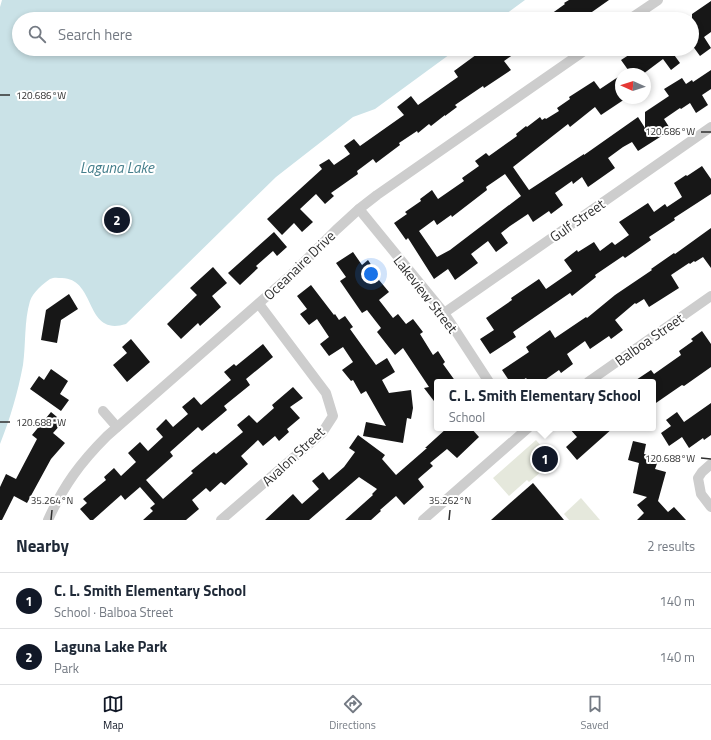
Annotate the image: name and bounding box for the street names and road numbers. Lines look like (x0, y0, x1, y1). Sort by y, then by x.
street label: Gulf Street (545, 193, 609, 247)
street label: Oceanaire Drive (258, 225, 340, 305)
street label: Lakeview Street (389, 251, 463, 338)
street label: Balboa Street (610, 307, 688, 370)
street label: Avalon Street (257, 421, 329, 491)

